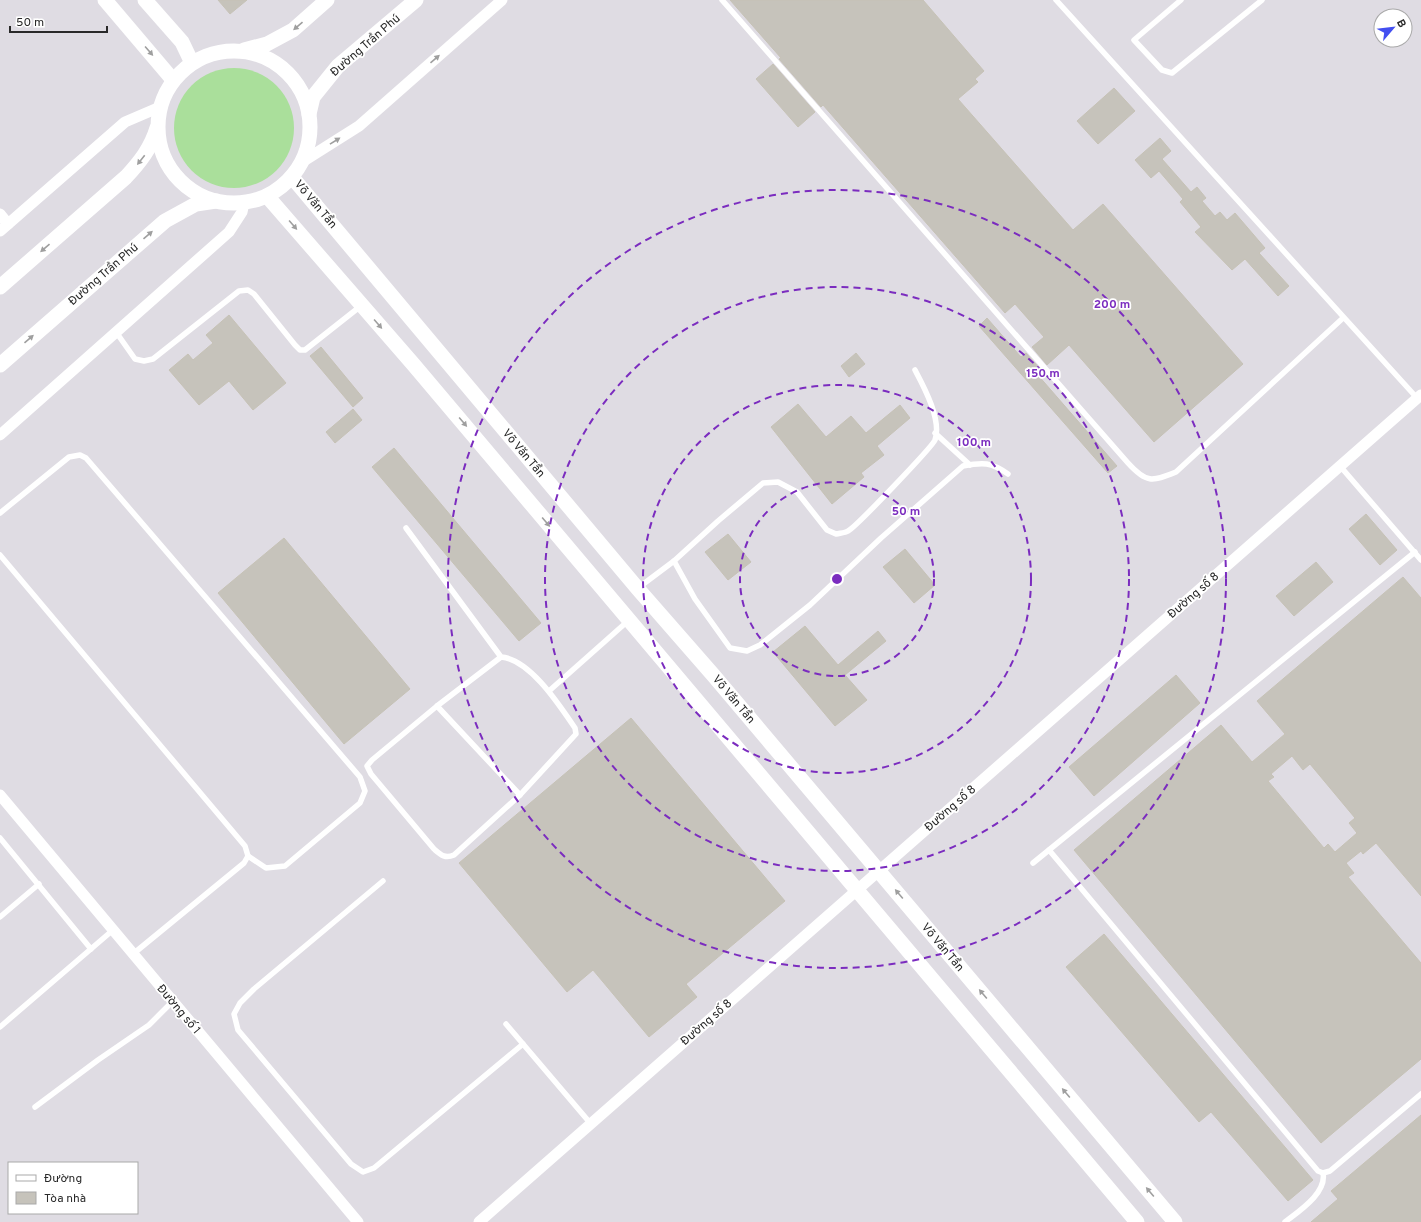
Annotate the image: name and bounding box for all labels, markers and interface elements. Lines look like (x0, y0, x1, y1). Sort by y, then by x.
scale bar (10, 8, 107, 34)
north arrow (1373, 8, 1413, 48)
street label: Đường Trần Phú (327, 11, 404, 81)
text: 50 m (16, 15, 44, 31)
text: B (1393, 17, 1409, 30)
one-way arrow (292, 21, 303, 30)
one-way arrow (144, 46, 153, 56)
one-way arrow (430, 54, 440, 64)
one-way arrow (329, 138, 341, 145)
one-way arrow (136, 155, 145, 166)
street label: Võ Văn Tần (290, 177, 340, 232)
one-way arrow (288, 220, 297, 231)
one-way arrow (144, 231, 153, 240)
street label: Đường Trần Phú (65, 240, 142, 310)
one-way arrow (40, 243, 50, 252)
text: 200 m (1094, 297, 1130, 313)
one-way arrow (374, 318, 383, 329)
one-way arrow (25, 335, 34, 344)
text: 150 m (1026, 366, 1060, 382)
one-way arrow (458, 417, 467, 428)
street label: Võ Văn Tần (498, 426, 548, 481)
text: 100 m (957, 435, 991, 451)
text: 50 m (892, 504, 920, 520)
one-way arrow (542, 516, 551, 527)
street label: Đường số 8 (1164, 569, 1223, 623)
centre of rings (830, 572, 844, 586)
street label: Võ Văn Tần (708, 672, 758, 727)
street label: Đường số 8 (921, 782, 980, 836)
one-way arrow (894, 889, 903, 900)
street label: Võ Văn Tần (917, 920, 967, 975)
street label: Đường số 1 (153, 981, 204, 1038)
one-way arrow (978, 988, 987, 999)
street label: Đường số 8 (677, 996, 736, 1050)
one-way arrow (1062, 1088, 1071, 1098)
legend (8, 1162, 138, 1214)
text: Đường (44, 1171, 82, 1187)
one-way arrow (1146, 1187, 1155, 1198)
text: Tòa nhà (44, 1191, 86, 1207)

